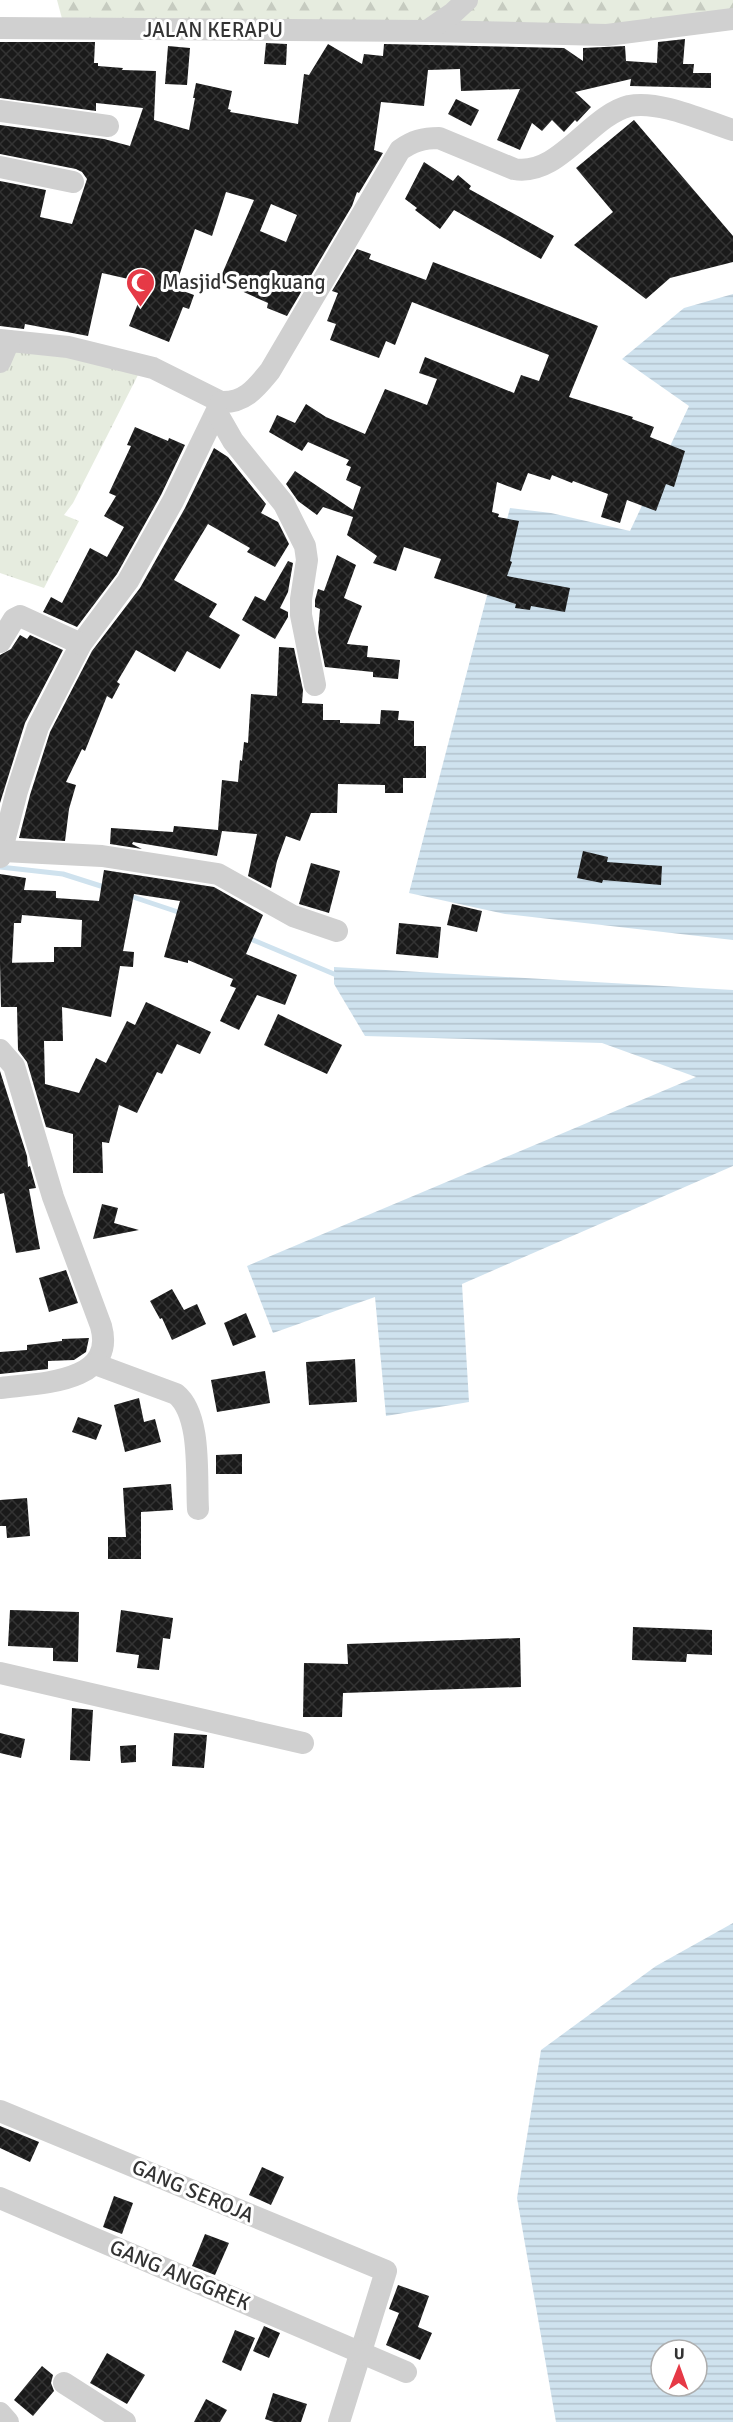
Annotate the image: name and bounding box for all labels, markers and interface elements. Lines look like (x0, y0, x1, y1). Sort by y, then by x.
street label: JALAN KERAPU (143, 17, 283, 43)
mosque icon: Masjid Sengkuang (125, 266, 157, 308)
place label: Masjid Sengkuang (162, 269, 326, 295)
street label: GANG SEROJA (128, 2154, 258, 2228)
street label: GANG ANGGREK (106, 2234, 254, 2316)
north arrow (649, 2338, 709, 2398)
text: U (674, 2344, 685, 2364)

